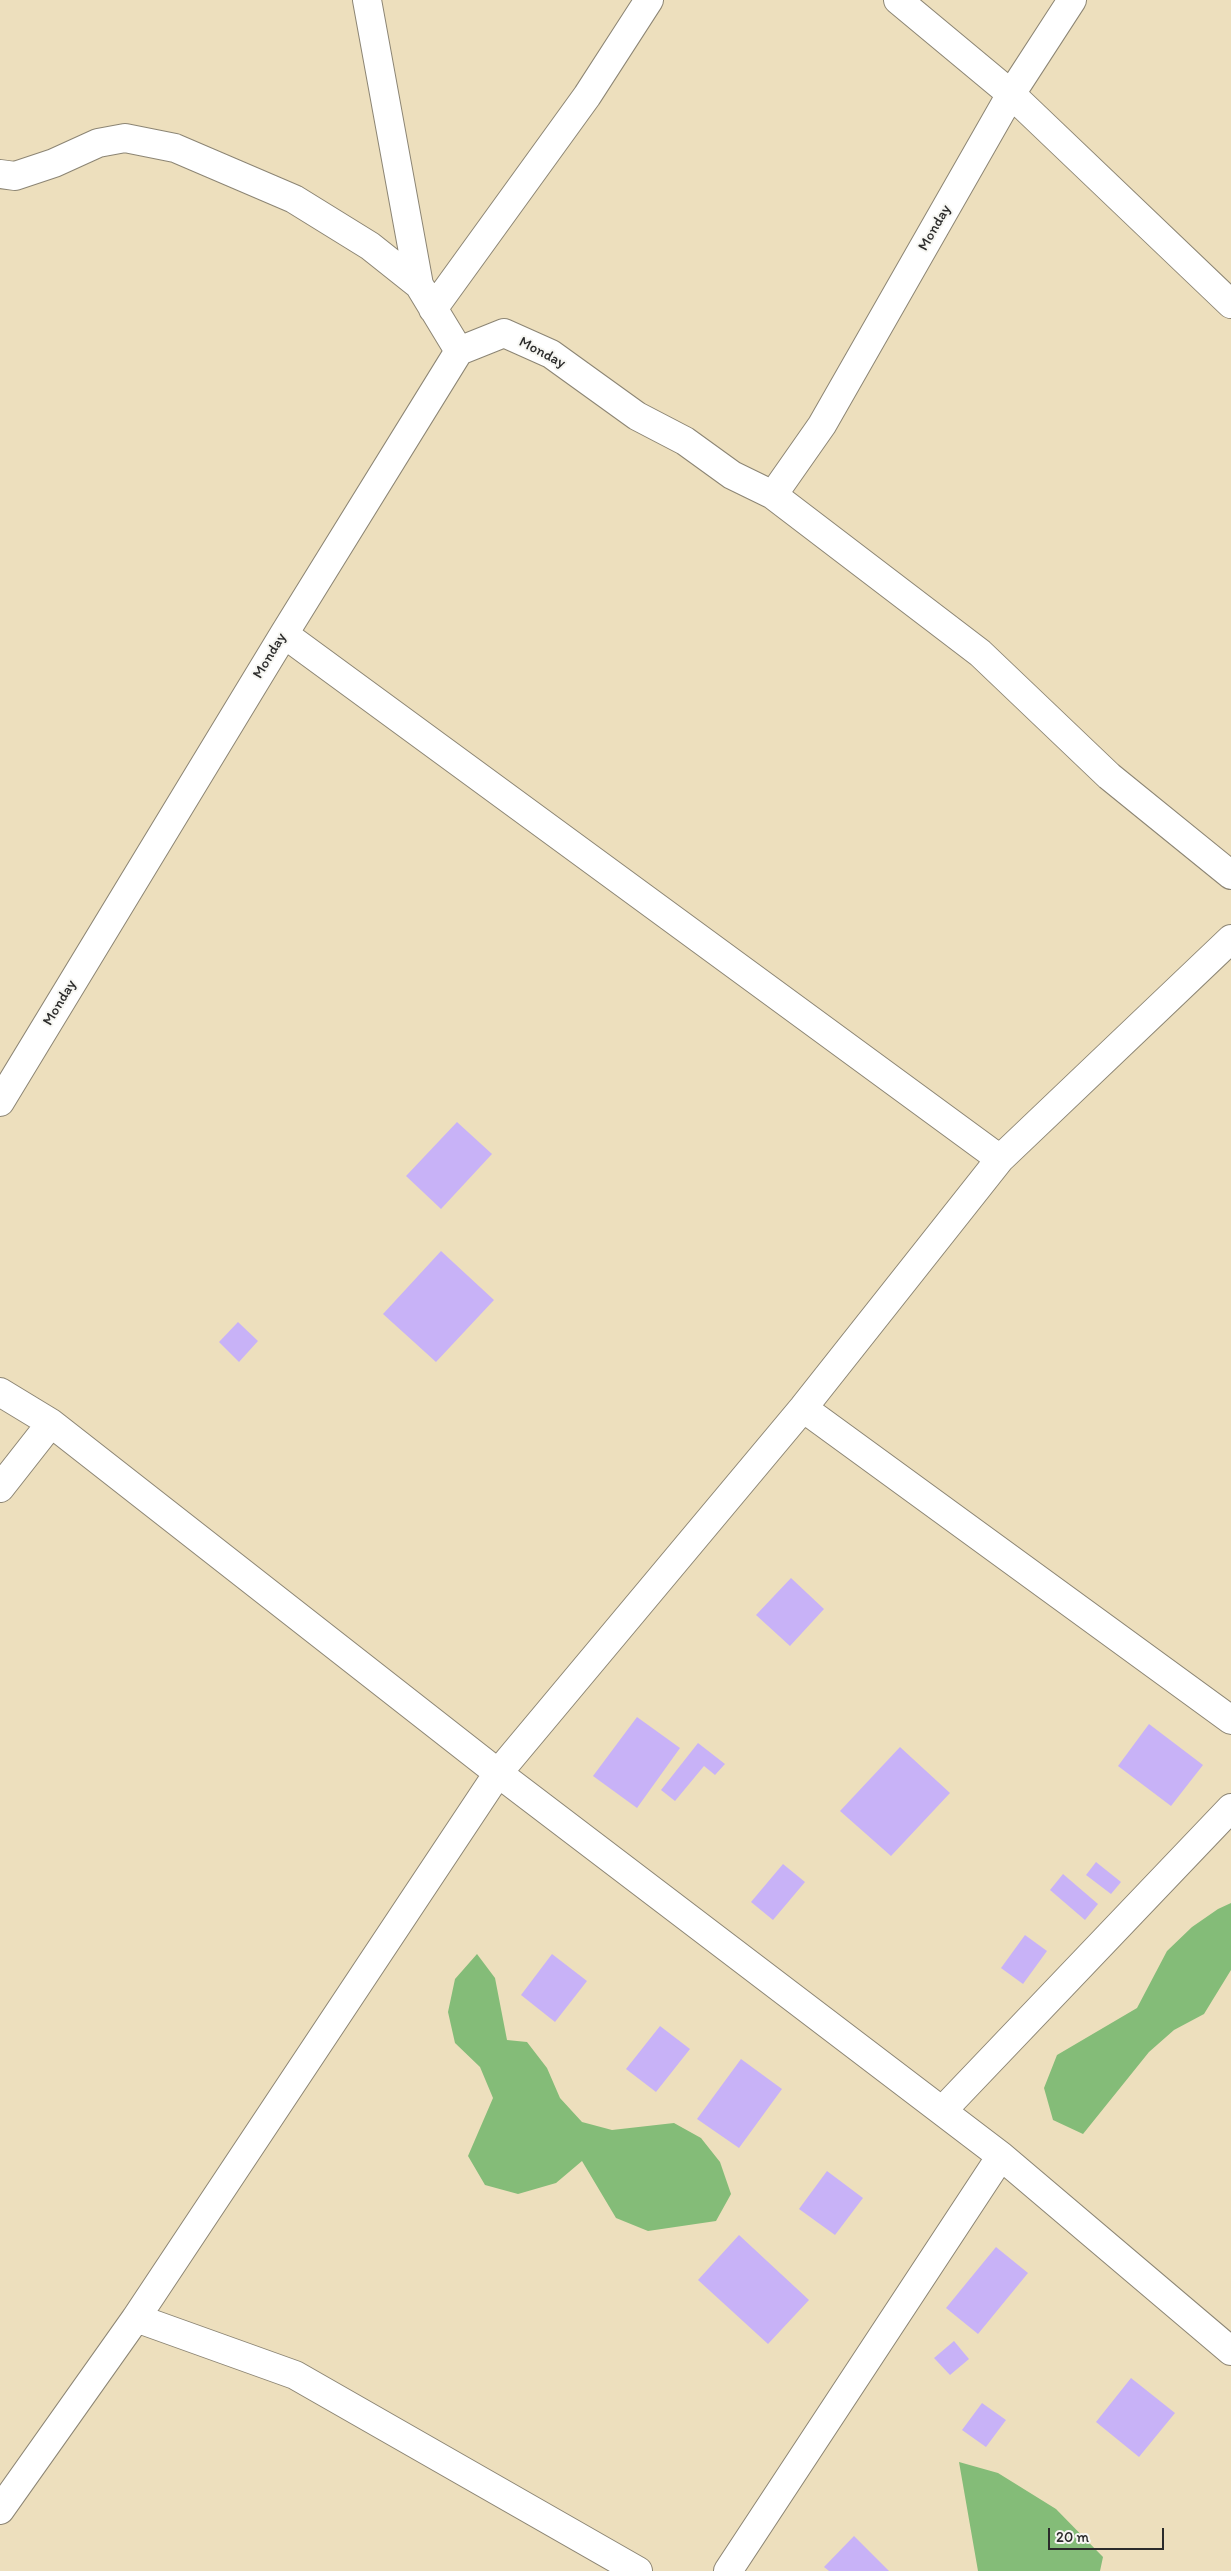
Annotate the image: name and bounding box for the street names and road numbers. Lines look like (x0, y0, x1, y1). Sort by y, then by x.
street label: Monday (915, 202, 955, 254)
street label: Monday (516, 333, 568, 373)
street label: Monday (249, 630, 291, 682)
street label: Monday (39, 977, 81, 1029)

